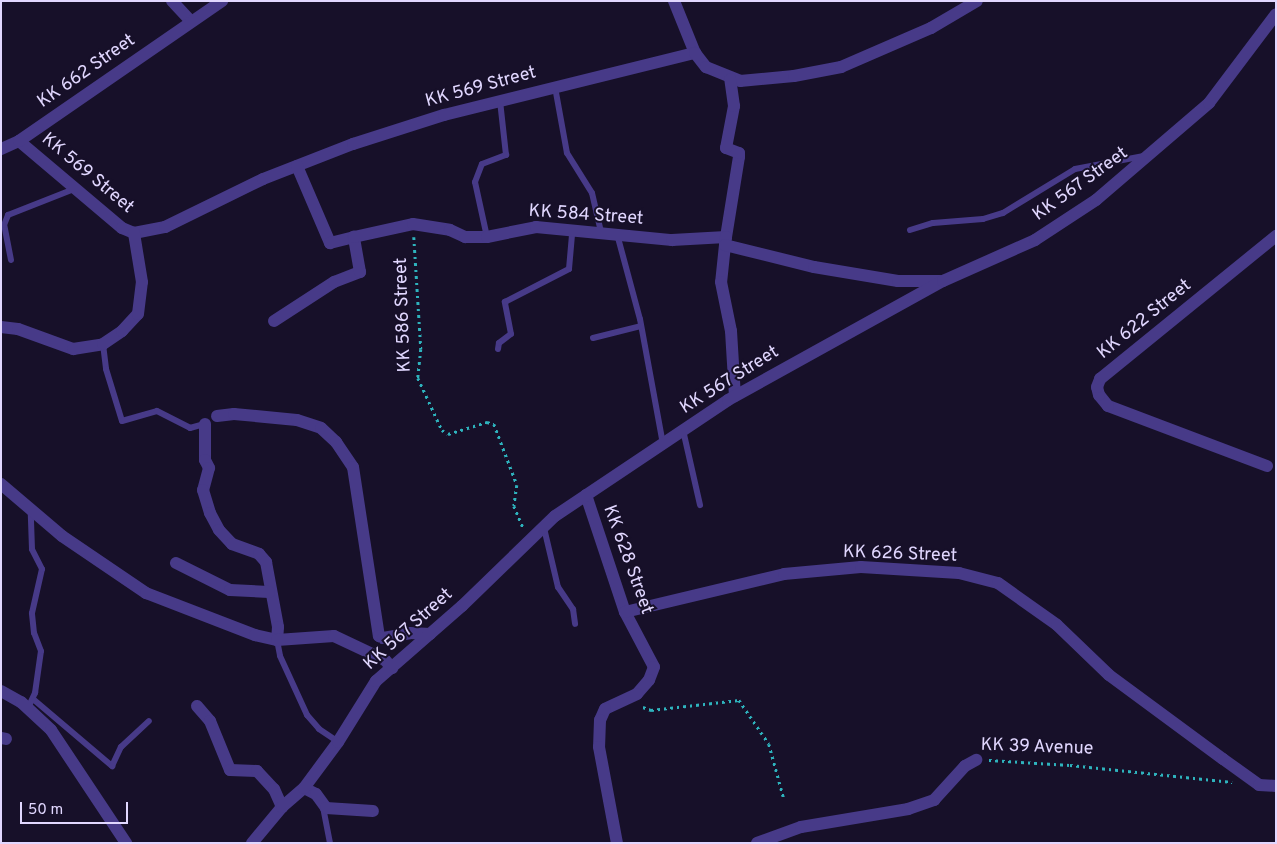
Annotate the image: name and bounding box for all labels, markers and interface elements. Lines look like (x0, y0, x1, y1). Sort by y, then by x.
street label: KK 662 Street (34, 30, 140, 114)
street label: KK 569 Street (423, 63, 539, 113)
street label: KK 569 Street (36, 129, 138, 219)
street label: KK 567 Street (1029, 143, 1133, 227)
street label: KK 584 Street (528, 201, 644, 231)
street label: KK 586 Street (391, 257, 417, 373)
street label: KK 622 Street (1094, 276, 1196, 364)
street label: KK 567 Street (676, 342, 784, 420)
street label: KK 628 Street (597, 503, 657, 617)
street label: KK 626 Street (843, 542, 957, 568)
street label: KK 567 Street (360, 584, 458, 676)
street label: KK 39 Avenue (980, 735, 1094, 761)
scale bar (22, 792, 130, 824)
text: 50 m (28, 801, 63, 820)

